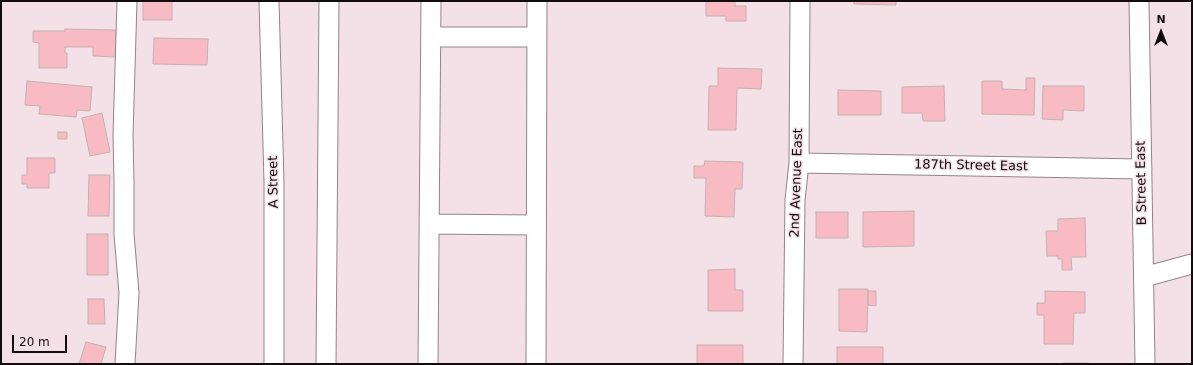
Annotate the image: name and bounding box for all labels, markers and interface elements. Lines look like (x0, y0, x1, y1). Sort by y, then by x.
north arrow (1141, 12, 1181, 52)
text: N (1156, 13, 1166, 26)
street label: 2nd Avenue East (787, 128, 807, 238)
street label: B Street East (1133, 141, 1151, 225)
street label: A Street (266, 156, 282, 208)
street label: 187th Street East (914, 157, 1028, 175)
scale bar (14, 327, 69, 353)
text: 20 m (19, 335, 50, 349)

